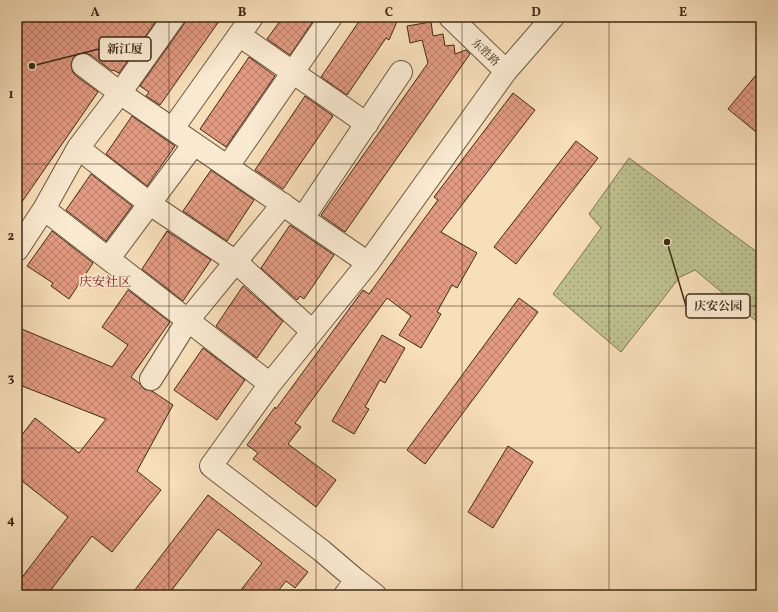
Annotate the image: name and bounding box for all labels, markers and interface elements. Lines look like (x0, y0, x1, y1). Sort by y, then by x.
text: A (90, 4, 100, 22)
text: B (238, 4, 247, 22)
text: C (385, 4, 393, 22)
text: D (531, 4, 541, 22)
text: E (679, 4, 687, 22)
street label: 东胜路 (468, 36, 502, 70)
callout: 新江厦 (99, 37, 151, 61)
text: 新江厦 (107, 42, 143, 58)
text: 1 (8, 86, 14, 104)
text: 2 (8, 228, 15, 246)
district label: 庆安社区 (79, 274, 131, 292)
callout: 庆安公园 (686, 294, 750, 318)
text: 庆安公园 (694, 299, 742, 315)
text: 3 (8, 370, 15, 388)
text: 4 (7, 512, 15, 530)

